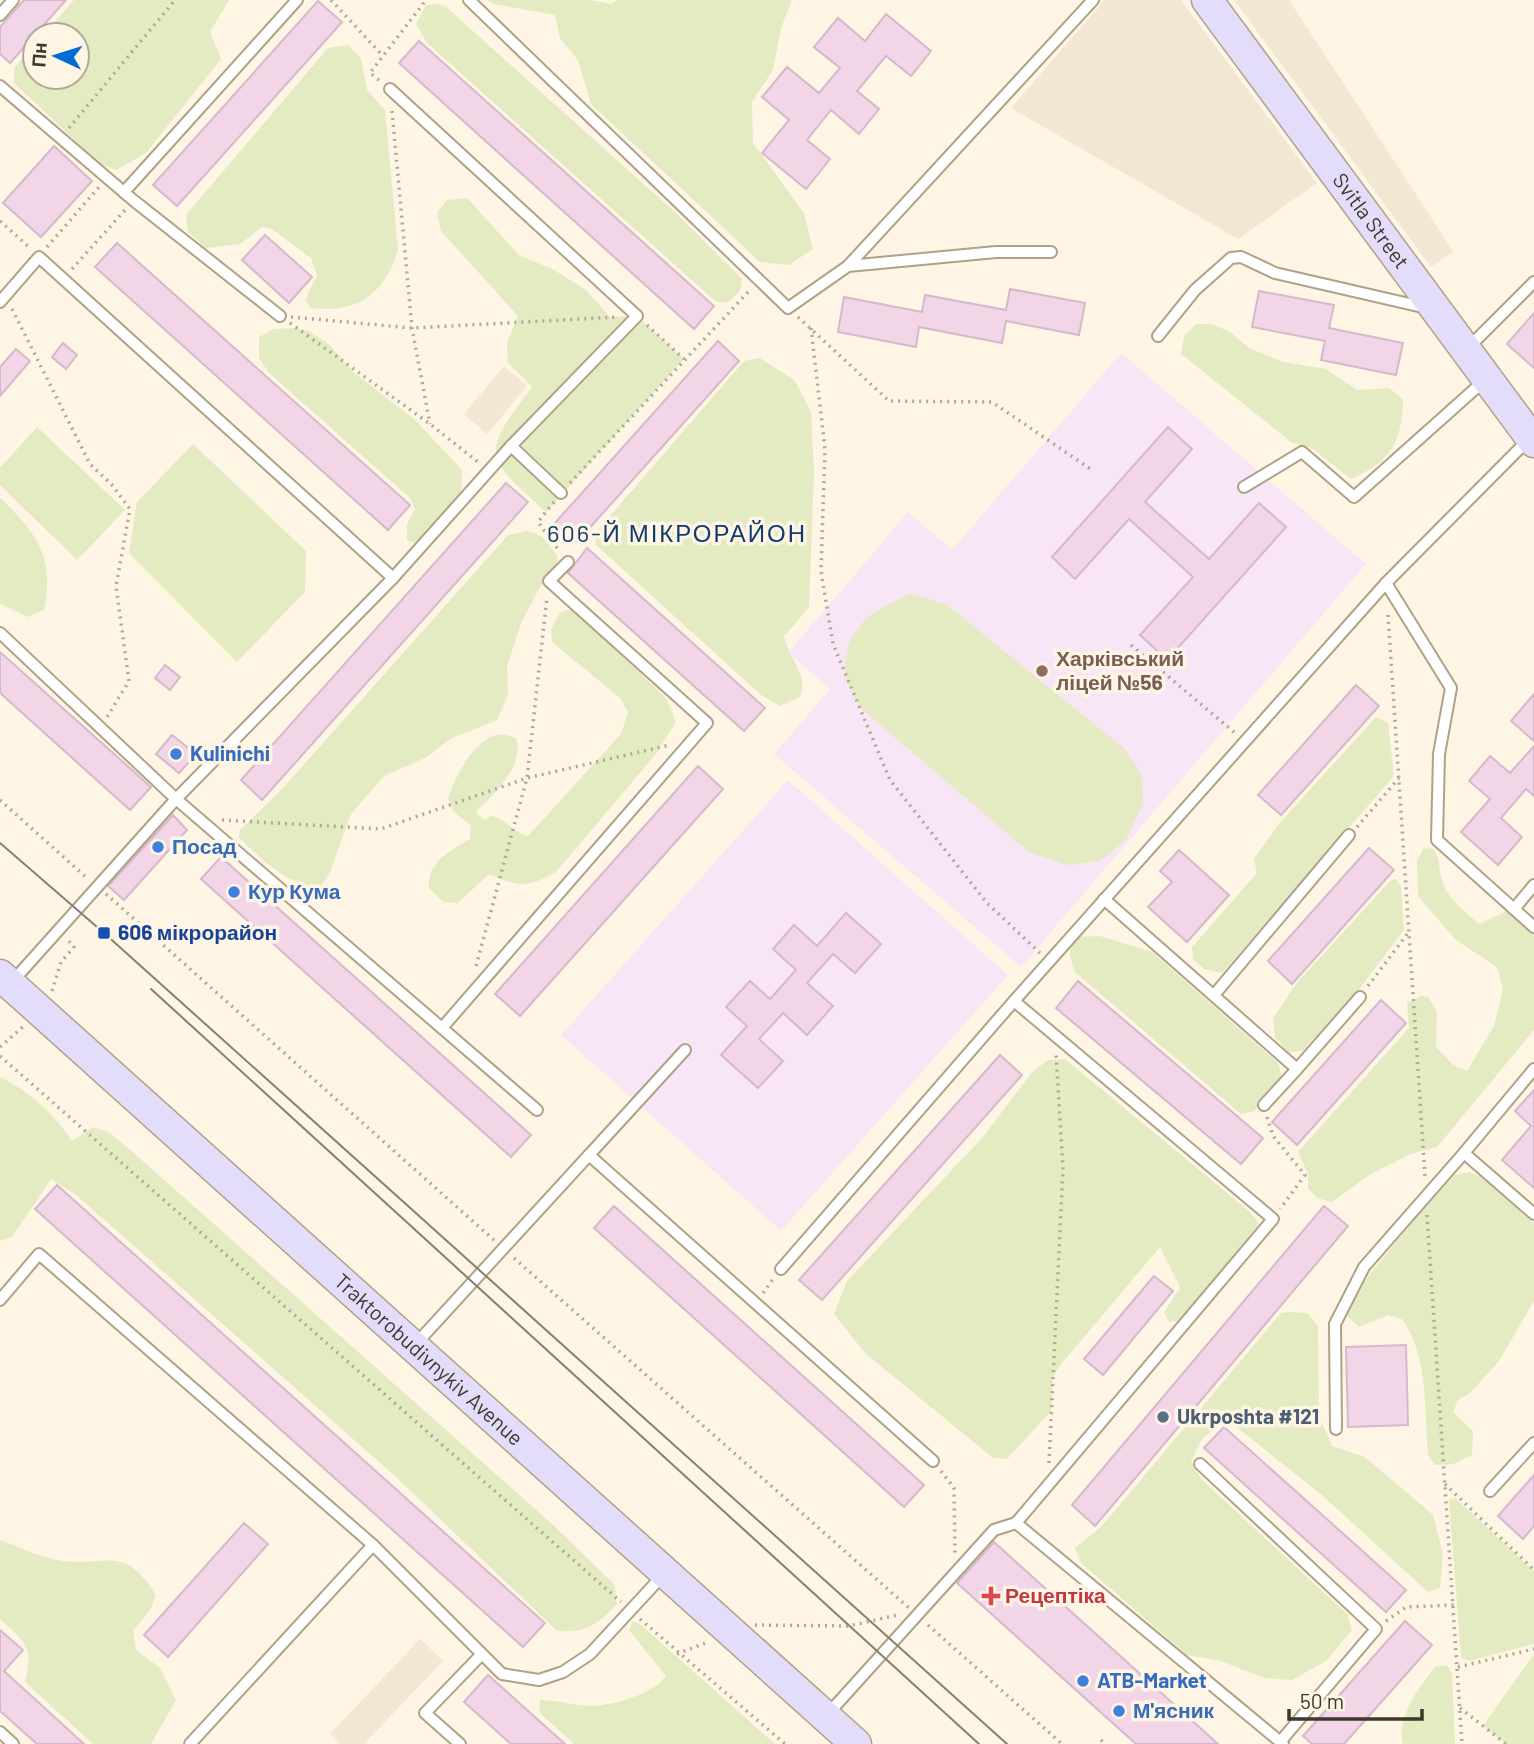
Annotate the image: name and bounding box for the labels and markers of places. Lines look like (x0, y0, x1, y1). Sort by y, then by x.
place label: Харківський ліцей №56 (1056, 645, 1184, 694)
marker: Харківський ліцей №56 (1034, 663, 1050, 679)
place label: Kulinichi (190, 740, 270, 765)
marker: Kulinichi (168, 746, 184, 762)
place label: Посад (172, 833, 237, 858)
marker: Посад (150, 839, 166, 855)
place label: Кур Кума (248, 878, 341, 903)
marker: Кур Кума (226, 884, 242, 900)
place label: 606 мікрорайон (118, 919, 277, 944)
marker: 606 мікрорайон (96, 925, 112, 941)
place label: Ukrposhta #121 (1177, 1403, 1319, 1428)
marker: Ukrposhta #121 (1155, 1409, 1171, 1425)
place label: Рецептіка (1005, 1582, 1106, 1607)
marker: Рецептіка (983, 1588, 999, 1604)
place label: ATB-Market (1097, 1667, 1207, 1692)
marker: ATB-Market (1075, 1673, 1091, 1689)
place label: М'ясник (1133, 1697, 1215, 1722)
marker: М'ясник (1111, 1703, 1127, 1719)

